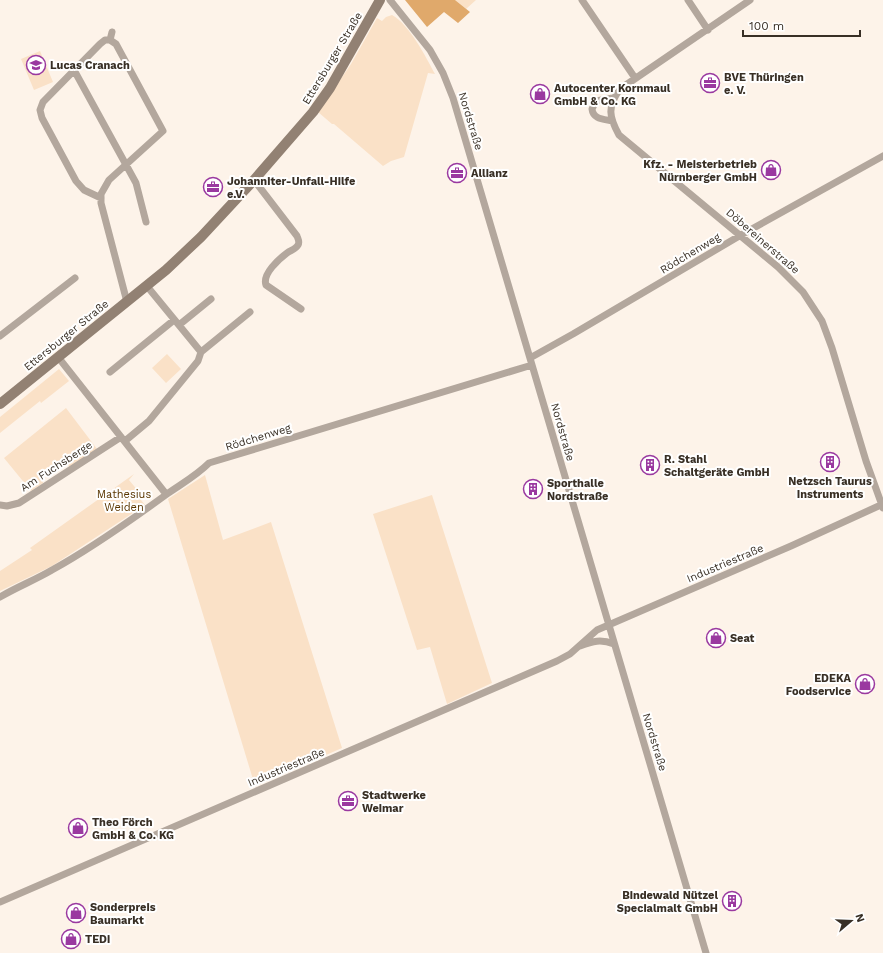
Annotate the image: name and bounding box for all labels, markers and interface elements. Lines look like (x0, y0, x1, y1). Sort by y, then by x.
street label: Ettersburger Straße (300, 10, 365, 107)
scale bar (743, 12, 860, 38)
text: 100 m (749, 19, 784, 33)
school or university icon: Lucas Cranach (25, 54, 47, 76)
place label: Lucas Cranach (50, 59, 130, 72)
place label: BVE Thüringen e. V. (724, 71, 804, 97)
office icon: BVE Thüringen e. V. (699, 72, 721, 94)
place label: Autocenter Kornmaul GmbH & Co. KG (554, 82, 671, 108)
shop icon: Autocenter Kornmaul GmbH & Co. KG (529, 83, 551, 105)
street label: Nordstraße (456, 91, 485, 152)
place label: Kfz. - Meisterbetrieb Nürnberger GmbH (643, 158, 757, 184)
shop icon: Kfz. - Meisterbetrieb Nürnberger GmbH (760, 159, 782, 181)
office icon: Allianz (446, 162, 468, 184)
place label: Allianz (471, 167, 508, 180)
place label: Johanniter-Unfall-Hilfe e.V. (227, 175, 355, 201)
office icon: Johanniter-Unfall-Hilfe e.V. (202, 176, 224, 198)
street label: Döbereinerstraße (723, 206, 802, 277)
street label: Rödchenweg (658, 230, 723, 276)
street label: Ettersburger Straße (21, 297, 111, 374)
street label: Nordstraße (548, 402, 577, 463)
street label: Rödchenweg (224, 421, 293, 454)
street label: Am Fuchsberge (18, 438, 95, 494)
building icon: Netzsch Taurus Instruments (819, 451, 841, 473)
place label: R. Stahl Schaltgeräte GmbH (664, 453, 770, 479)
building icon: R. Stahl Schaltgeräte GmbH (639, 454, 661, 476)
place label: Netzsch Taurus Instruments (788, 475, 872, 501)
place label: Sporthalle Nordstraße (547, 477, 608, 503)
building icon: Sporthalle Nordstraße (522, 478, 544, 500)
park label: Mathesius Weiden (97, 488, 151, 514)
street label: Industriestraße (685, 541, 765, 585)
shop icon: Seat (705, 627, 727, 649)
place label: Seat (730, 632, 755, 645)
place label: EDEKA Foodservice (786, 672, 852, 698)
shop icon: EDEKA Foodservice (854, 673, 876, 695)
street label: Nordstraße (640, 712, 669, 773)
street label: Industriestraße (246, 745, 326, 789)
place label: Stadtwerke Weimar (362, 789, 426, 815)
office icon: Stadtwerke Weimar (337, 790, 359, 812)
place label: Theo Förch GmbH & Co. KG (92, 816, 174, 842)
shop icon: Theo Förch GmbH & Co. KG (67, 817, 89, 839)
place label: Bindewald Nützel Specialmalt GmbH (617, 889, 718, 915)
building icon: Bindewald Nützel Specialmalt GmbH (721, 890, 743, 912)
place label: Sonderpreis Baumarkt (90, 901, 156, 927)
north arrow (831, 901, 871, 941)
shop icon: Sonderpreis Baumarkt (65, 902, 87, 924)
text: N (853, 912, 867, 924)
shop icon: TEDi (60, 928, 82, 950)
place label: TEDi (85, 933, 110, 946)

